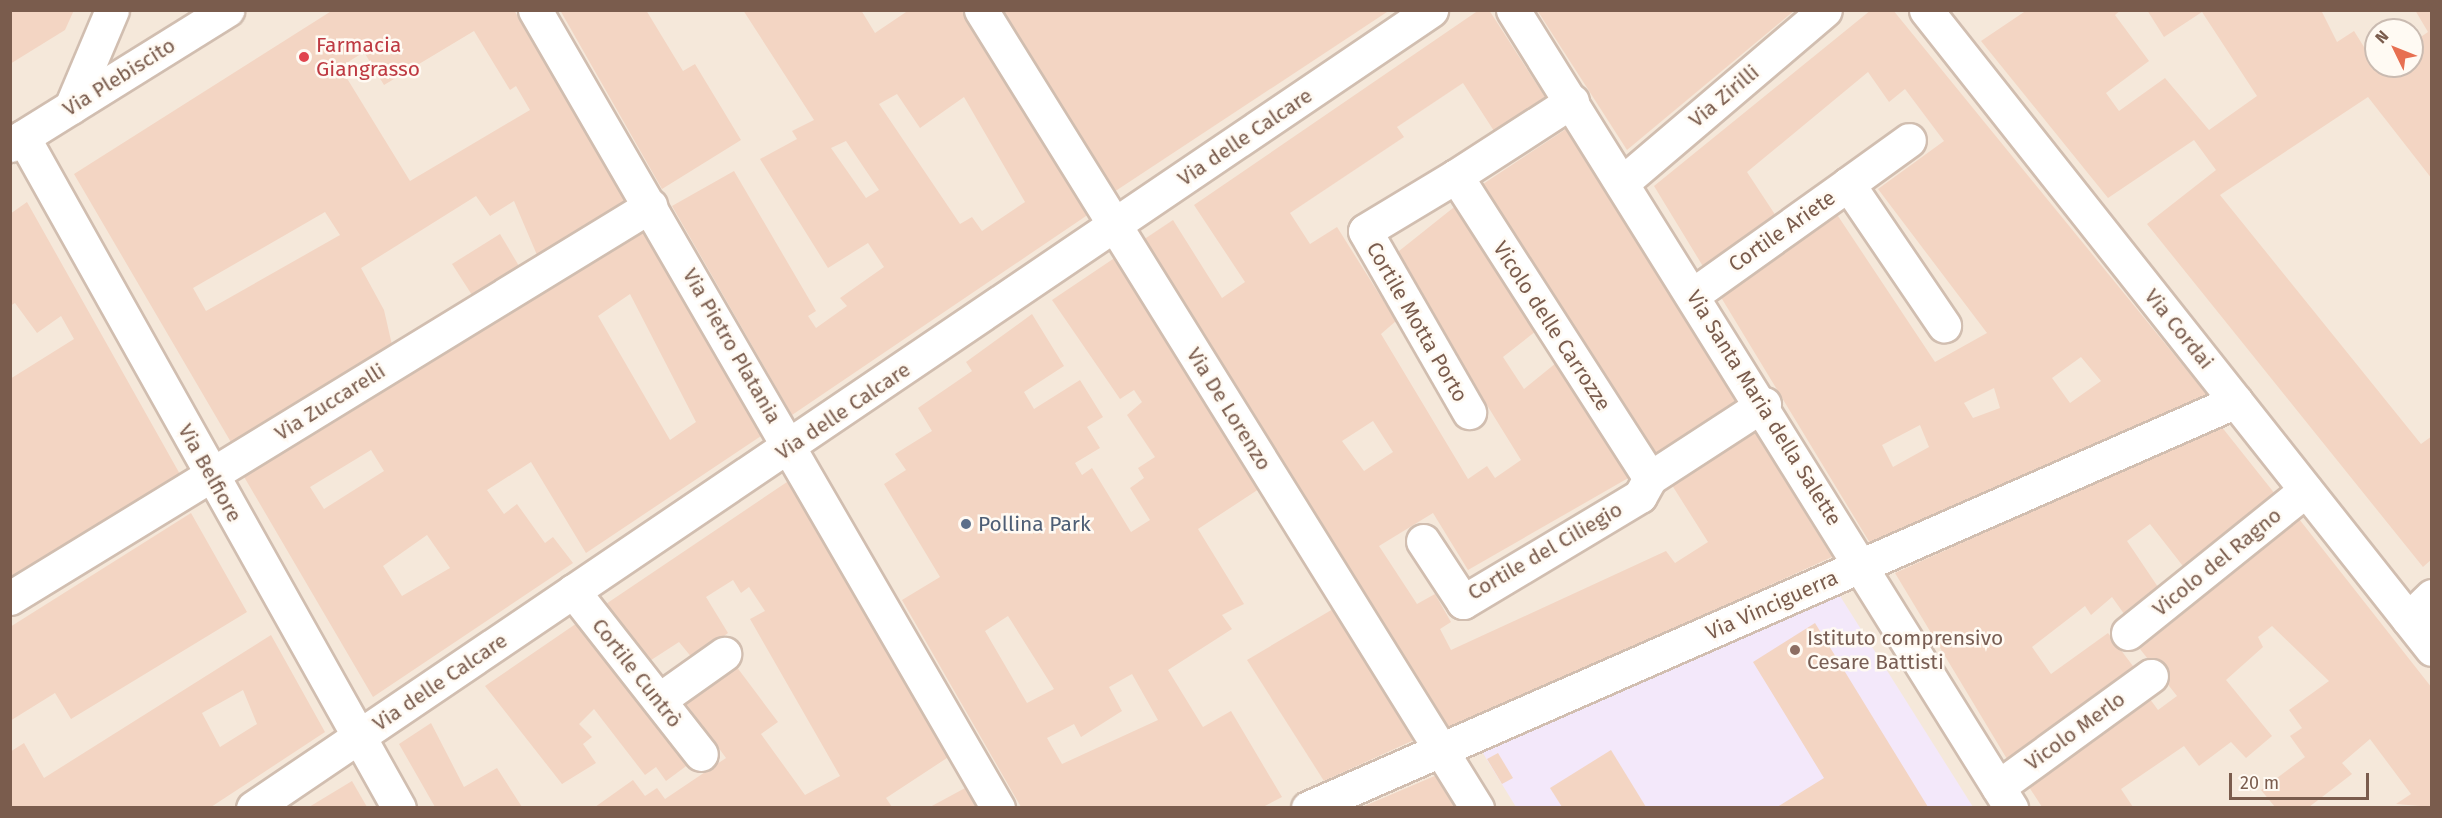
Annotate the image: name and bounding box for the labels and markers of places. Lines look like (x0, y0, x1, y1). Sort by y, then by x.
place label: Farmacia Giangrasso (316, 32, 420, 82)
marker: Farmacia Giangrasso (297, 50, 311, 64)
place label: Pollina Park (978, 511, 1091, 537)
marker: Pollina Park (959, 517, 973, 531)
place label: Istituto comprensivo Cesare Battisti (1807, 625, 2003, 675)
marker: Istituto comprensivo Cesare Battisti (1788, 643, 1802, 657)

